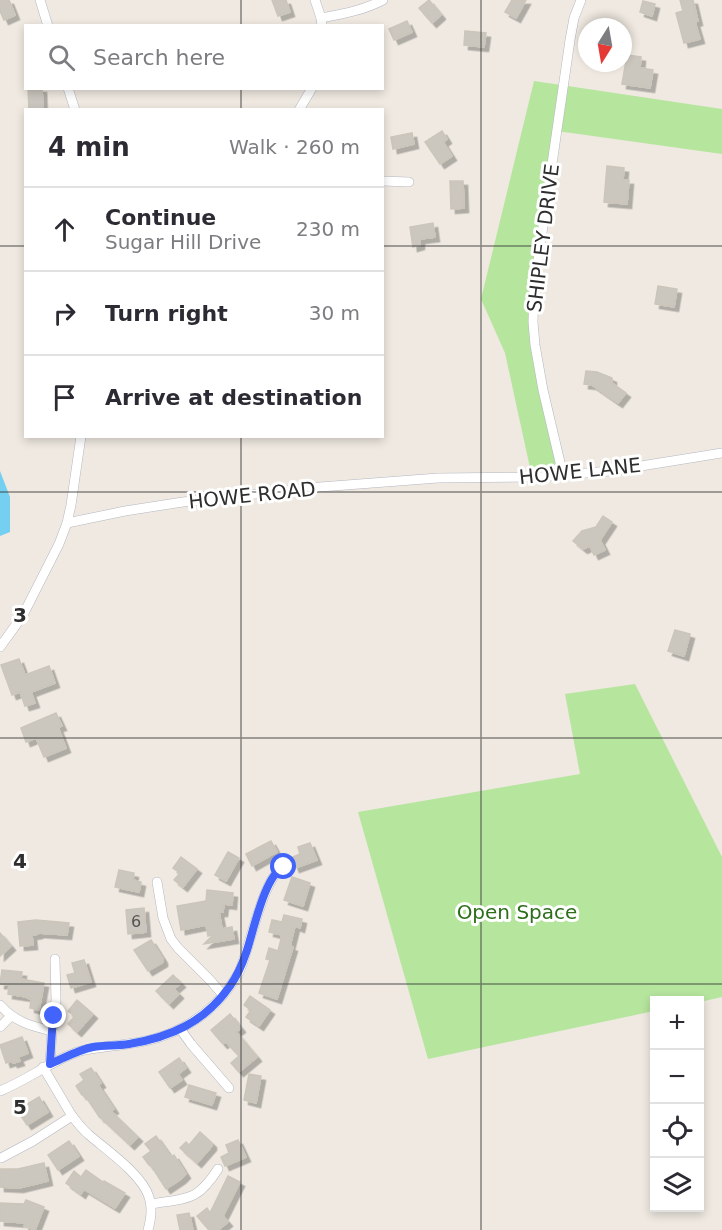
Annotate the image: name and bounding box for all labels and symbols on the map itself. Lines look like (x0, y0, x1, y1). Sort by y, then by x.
north arrow (578, 18, 632, 72)
street label: SHIPLEY DRIVE (522, 162, 564, 314)
street label: HOWE LANE (518, 453, 642, 489)
street label: HOWE ROAD (187, 476, 317, 514)
text: 3 (13, 603, 27, 627)
text: 4 (13, 849, 27, 873)
route start (270, 853, 296, 879)
park label: Open Space (457, 900, 577, 924)
house number: 6 (131, 912, 141, 931)
route end (40, 1002, 66, 1028)
text: 5 (13, 1095, 27, 1119)

